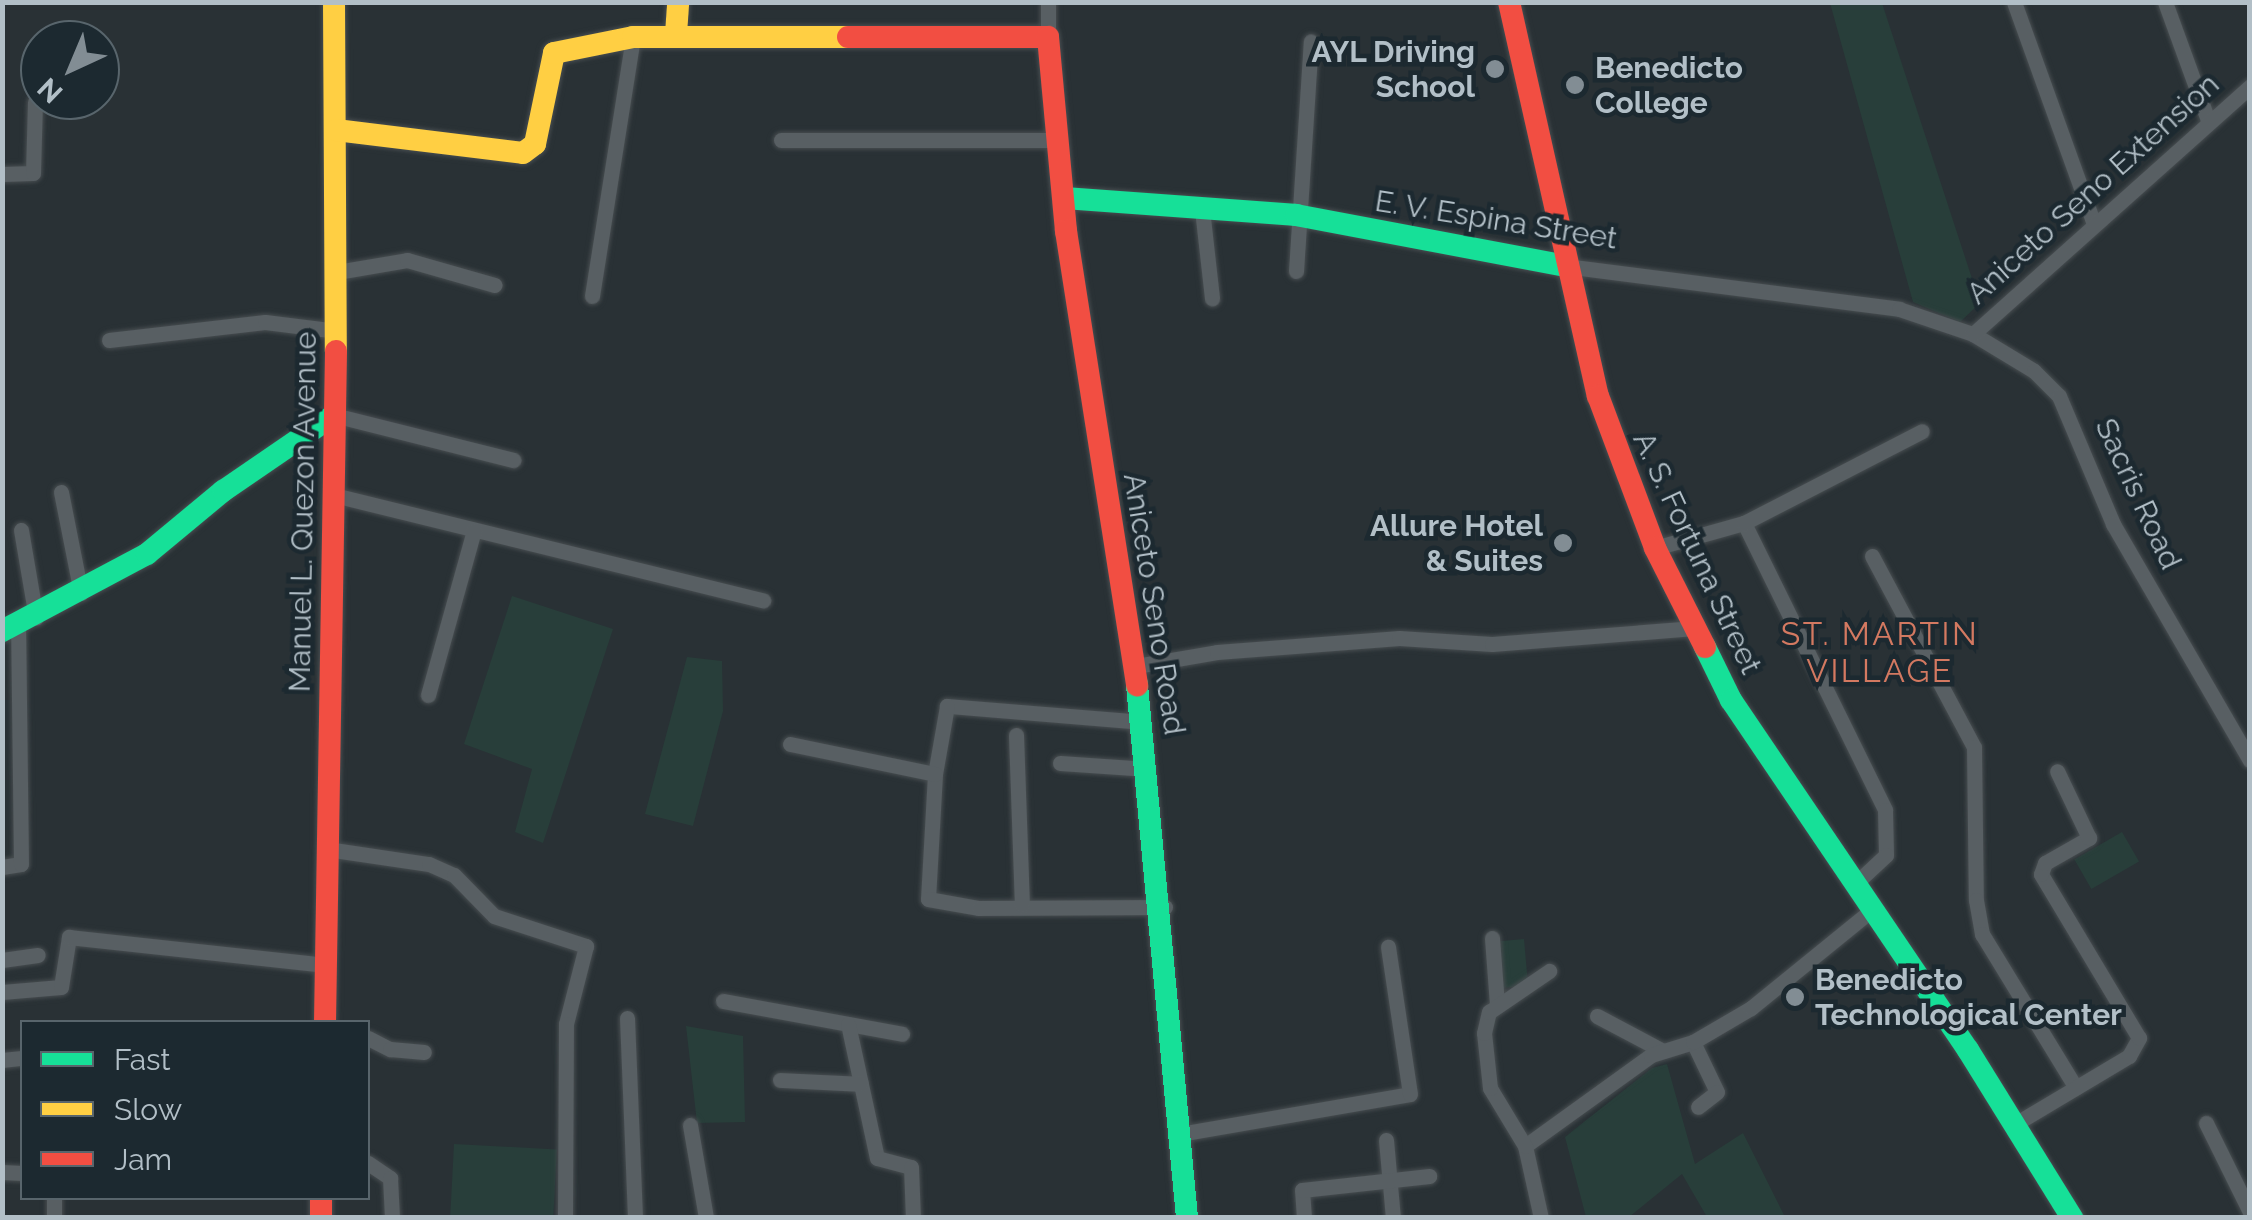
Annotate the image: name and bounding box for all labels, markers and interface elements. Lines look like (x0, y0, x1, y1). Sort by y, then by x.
north arrow (20, 20, 120, 120)
place label: AYL Driving School (1311, 34, 1475, 104)
place label: Benedicto College (1595, 50, 1743, 120)
marker: AYL Driving School (1484, 58, 1506, 80)
street label: Aniceto Seno Extension (1960, 66, 2226, 312)
text: N (31, 71, 69, 110)
marker: Benedicto College (1564, 74, 1586, 96)
street label: E. V. Espina Street (1372, 183, 1620, 257)
street label: Manuel L. Quezon Avenue (282, 330, 324, 694)
street label: Sacris Road (2087, 413, 2189, 575)
street label: A. S. Fortuna Street (1625, 426, 1769, 680)
street label: Aniceto Seno Road (1116, 471, 1192, 737)
place label: Allure Hotel & Suites (1370, 508, 1543, 578)
marker: Allure Hotel & Suites (1552, 532, 1574, 554)
district label: ST. MARTIN VILLAGE (1781, 616, 1979, 691)
place label: Benedicto Technological Center (1815, 962, 2123, 1032)
marker: Benedicto Technological Center (1784, 986, 1806, 1008)
legend (20, 1020, 370, 1200)
text: Fast (114, 1042, 171, 1077)
text: Slow (114, 1092, 182, 1127)
text: Jam (114, 1142, 172, 1177)

